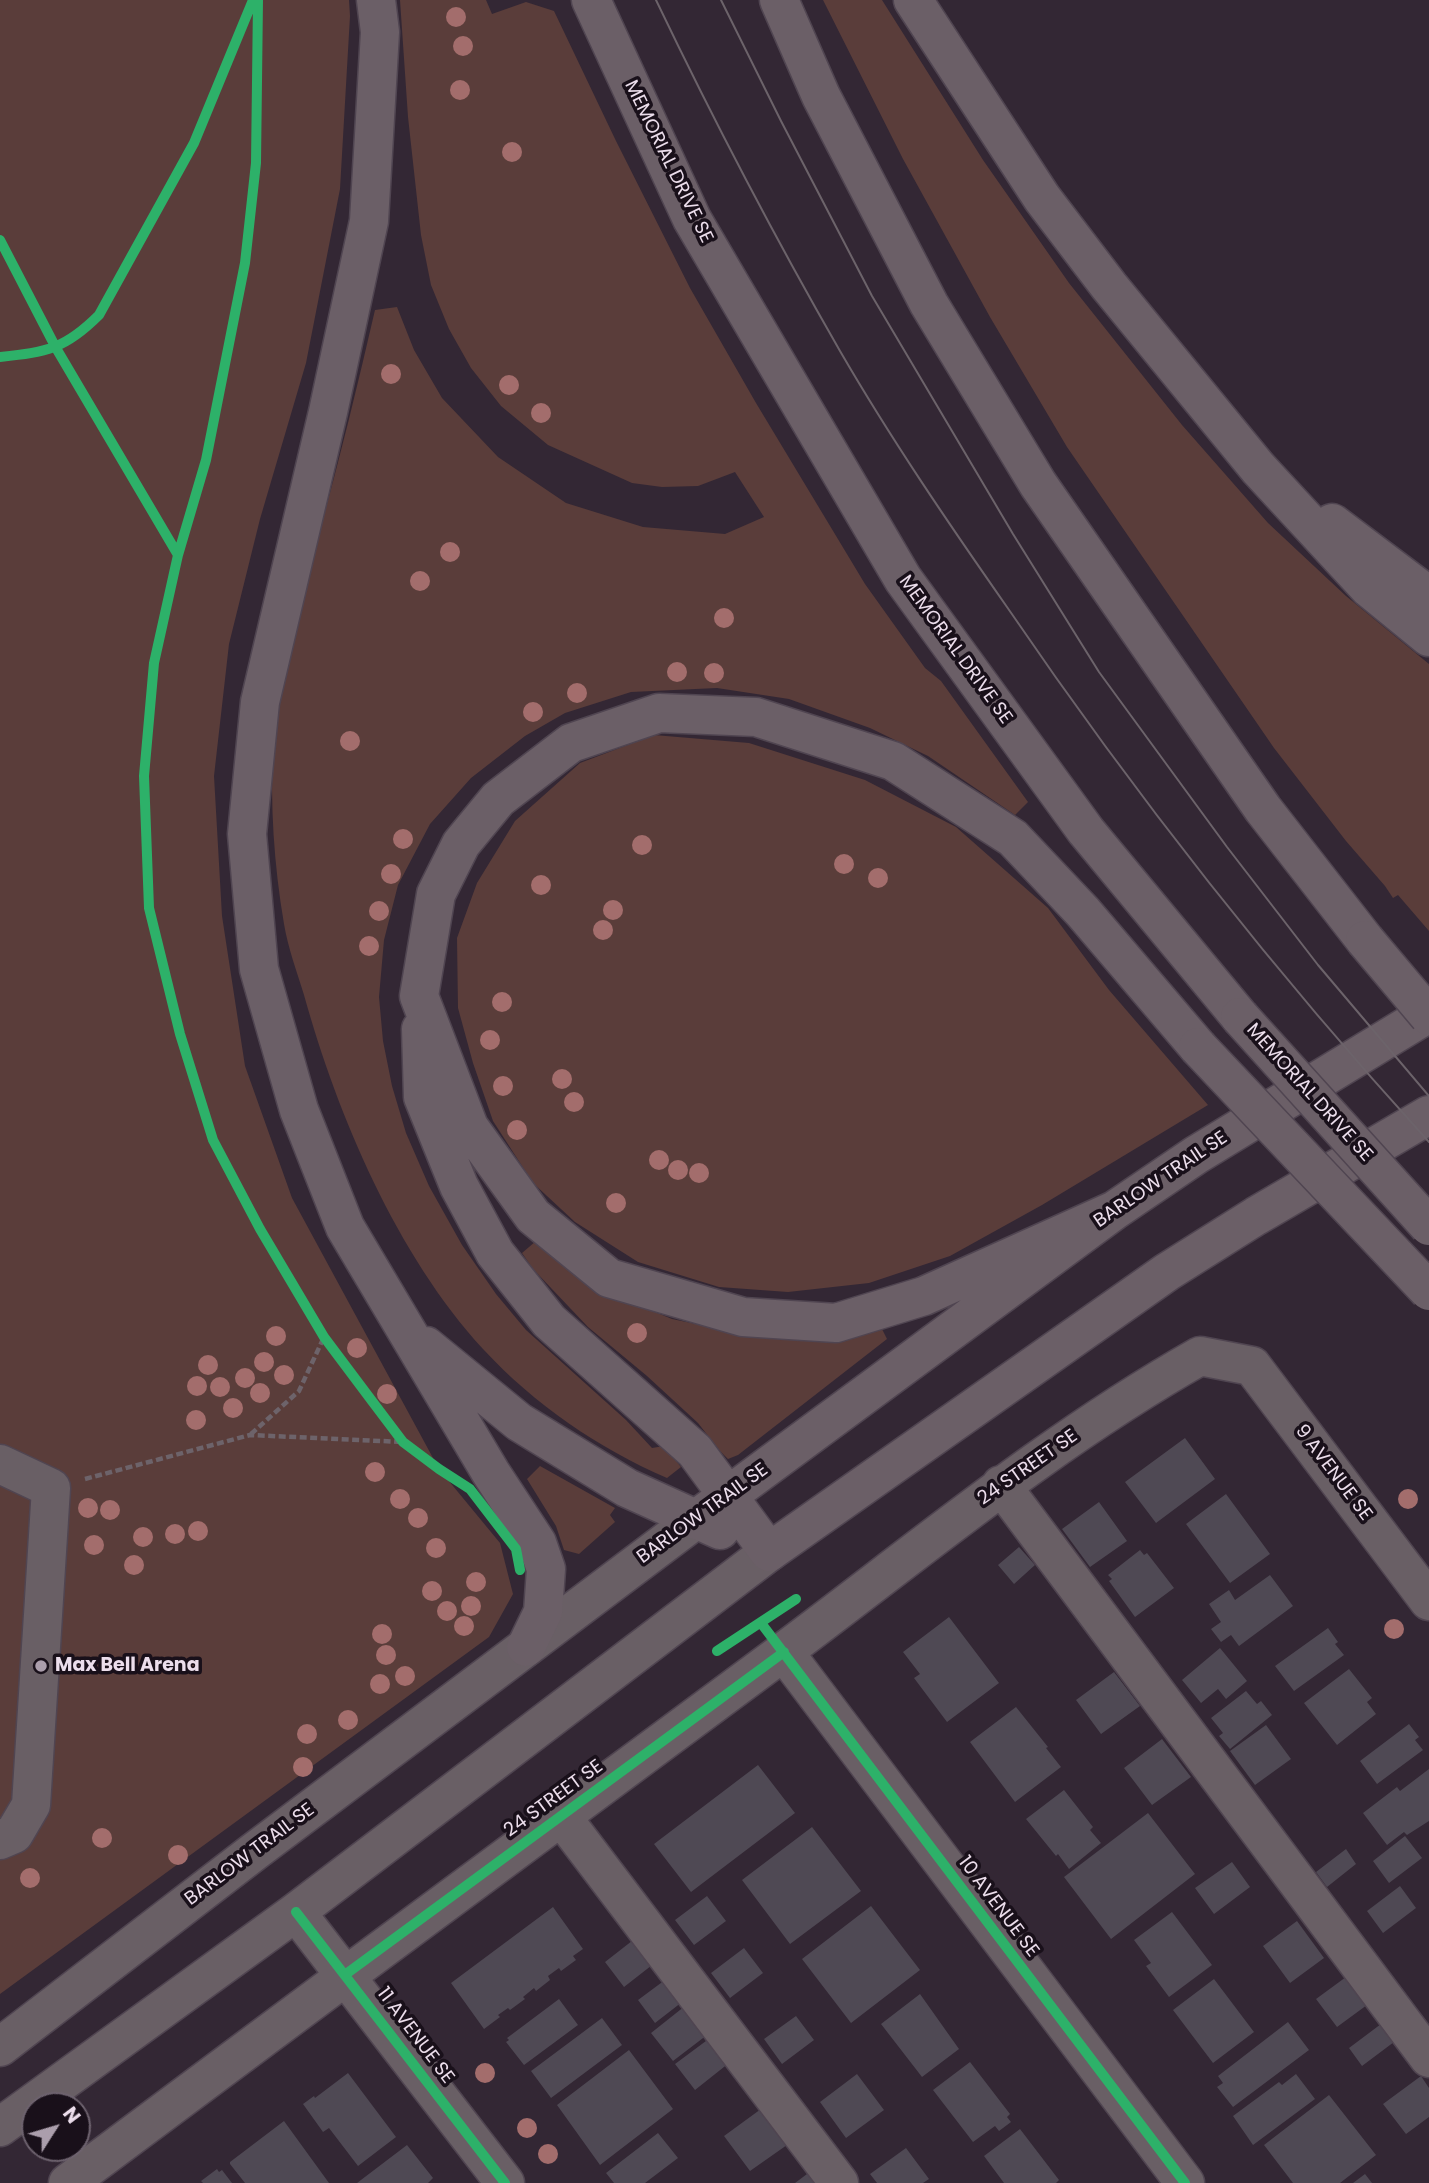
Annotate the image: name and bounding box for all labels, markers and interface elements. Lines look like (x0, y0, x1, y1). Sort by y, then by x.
street label: MEMORIAL DRIVE SE (619, 77, 717, 247)
street label: MEMORIAL DRIVE SE (893, 571, 1017, 729)
street label: MEMORIAL DRIVE SE (1241, 1019, 1377, 1167)
street label: BARLOW TRAIL SE (1090, 1127, 1232, 1233)
street label: 9 AVENUE SE (1289, 1420, 1377, 1526)
street label: 24 STREET SE (974, 1425, 1082, 1511)
street label: BARLOW TRAIL SE (633, 1459, 773, 1569)
place label: Max Bell Arena (55, 1655, 200, 1677)
marker: Max Bell Arena (33, 1658, 49, 1674)
street label: 24 STREET SE (500, 1755, 608, 1843)
street label: BARLOW TRAIL SE (181, 1799, 319, 1911)
street label: 10 AVENUE SE (953, 1852, 1043, 1962)
street label: 11 AVENUE SE (371, 1983, 459, 2089)
north arrow (21, 2092, 91, 2162)
text: N (56, 2101, 87, 2129)

